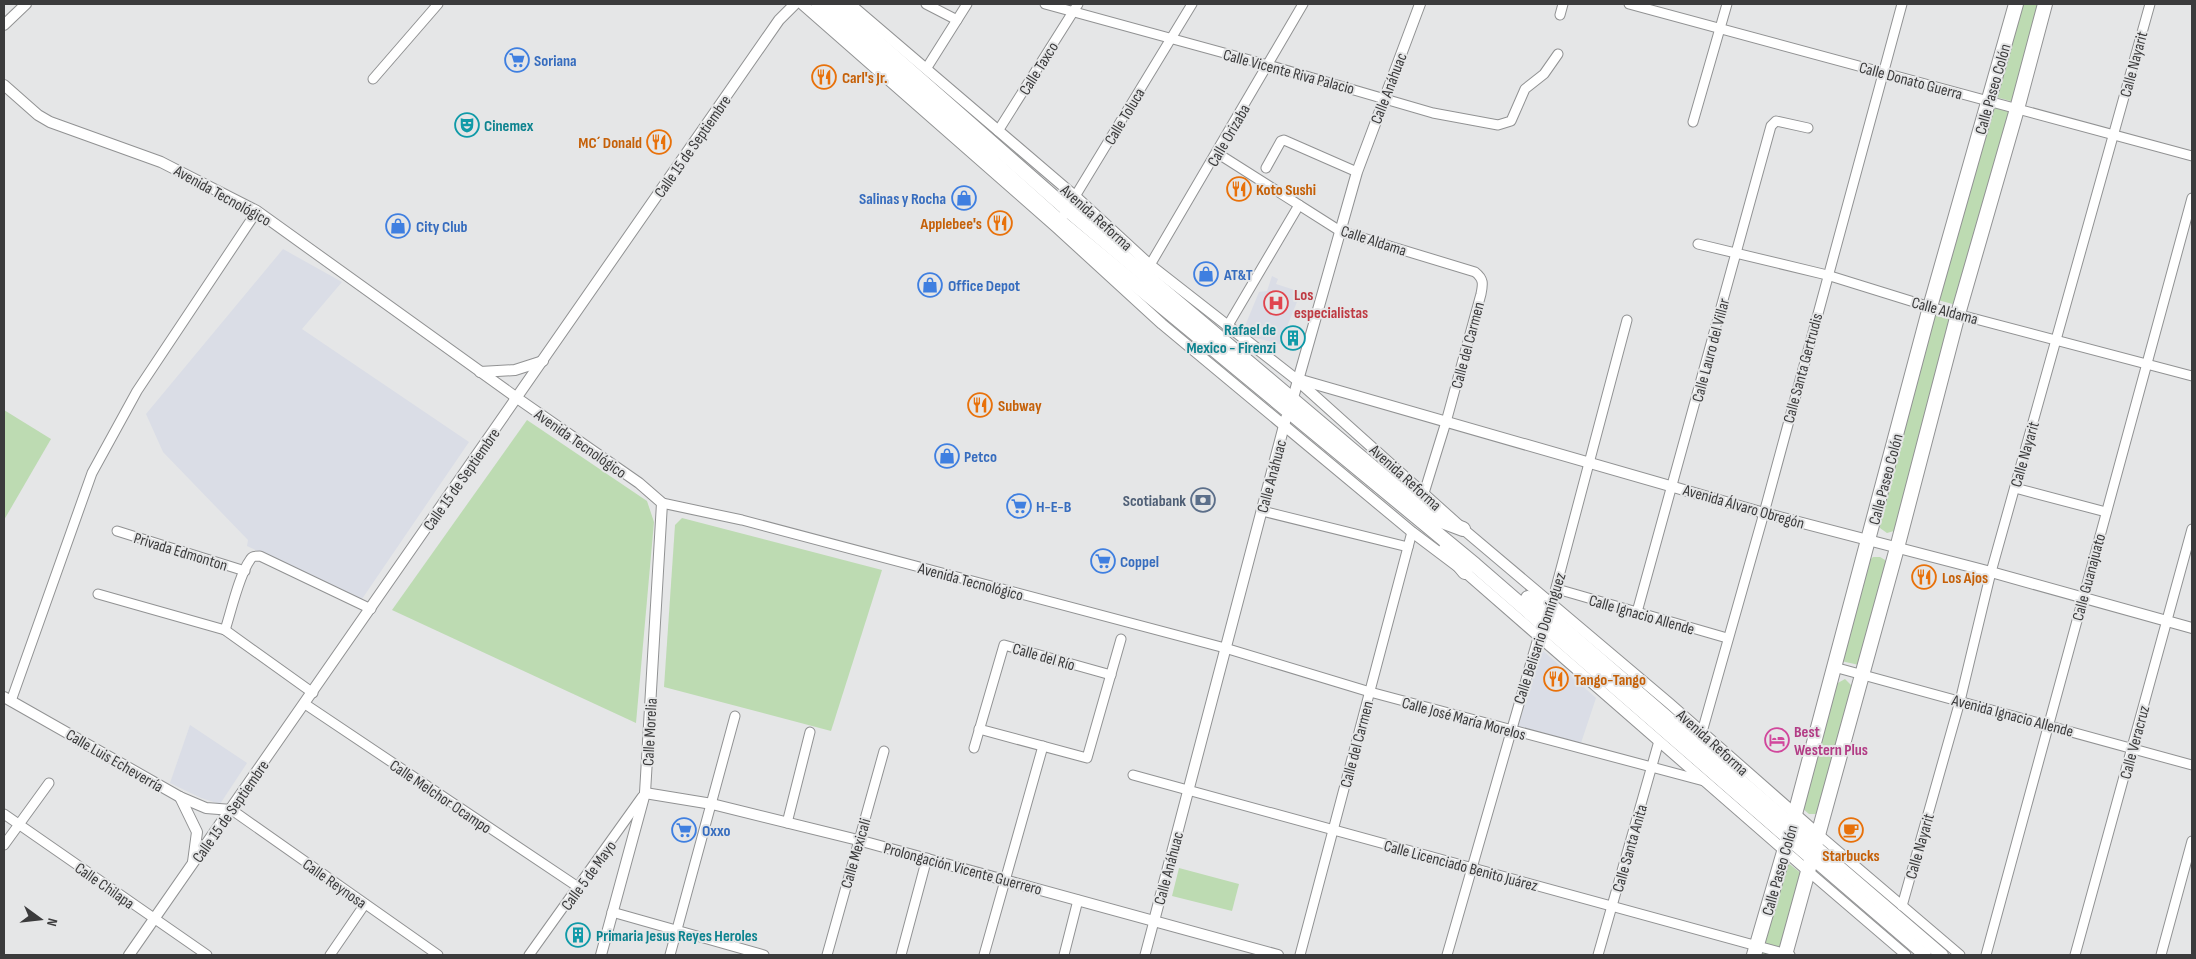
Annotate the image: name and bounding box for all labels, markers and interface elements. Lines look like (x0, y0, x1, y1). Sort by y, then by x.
street label: Calle Nayarit (2117, 29, 2152, 99)
street label: Calle Taxco (1016, 39, 1063, 99)
street label: Calle Paseo Colón (1971, 42, 2015, 137)
street label: Calle Vicente Riva Palacio (1221, 46, 1356, 99)
supermarket icon: Soriana (504, 47, 530, 73)
street label: Calle Anáhuac (1367, 50, 1412, 127)
place label: Soriana (534, 52, 577, 71)
street label: Calle Donato Guerra (1857, 59, 1964, 104)
restaurant icon: Carl's Jr. (811, 64, 837, 90)
place label: Carl's Jr. (842, 69, 888, 88)
street label: Calle Toluca (1101, 85, 1150, 149)
street label: Calle 15 de Septiembre (651, 92, 736, 202)
street label: Calle Orizaba (1204, 101, 1255, 170)
theatre icon: Cinemex (454, 112, 480, 138)
place label: Cinemex (484, 117, 534, 136)
restaurant icon: MC´ Donald (646, 129, 672, 155)
place label: MC´ Donald (578, 134, 642, 153)
street label: Avenida Tecnológico (170, 161, 274, 231)
restaurant icon: Koto Sushi (1226, 176, 1252, 202)
street label: Avenida Reforma (1055, 180, 1136, 255)
place label: Koto Sushi (1256, 181, 1316, 200)
shop icon: Salinas y Rocha (951, 185, 977, 211)
place label: Salinas y Rocha (859, 190, 946, 209)
restaurant icon: Applebee's (987, 210, 1013, 236)
shop icon: City Club (385, 213, 411, 239)
place label: Applebee's (920, 215, 982, 234)
place label: City Club (416, 218, 467, 237)
street label: Calle Aldama (1338, 222, 1409, 261)
shop icon: AT&T (1193, 261, 1219, 287)
place label: AT&T (1223, 266, 1253, 285)
shop icon: Office Depot (917, 272, 943, 298)
place label: Office Depot (948, 277, 1020, 296)
place label: Los especialistas (1294, 286, 1368, 323)
hospital icon: Los especialistas (1263, 290, 1289, 316)
street label: Calle Aldama (1909, 293, 1980, 329)
street label: Calle Lauro del Villar (1689, 296, 1734, 404)
street label: Calle del Carmen (1448, 300, 1489, 391)
street label: Calle Santa Gertrudis (1780, 311, 1827, 425)
place label: Rafael de Mexico - Firenzi (1186, 321, 1276, 358)
building icon: Rafael de Mexico - Firenzi (1280, 325, 1306, 351)
restaurant icon: Subway (967, 392, 993, 418)
place label: Subway (998, 397, 1042, 416)
street label: Avenida Tecnológico (530, 405, 630, 483)
street label: Calle Nayarit (2007, 419, 2044, 489)
street label: Calle 15 de Septiembre (420, 425, 505, 535)
street label: Calle Paseo Colón (1865, 432, 1908, 527)
street label: Calle Anáhuac (1254, 438, 1291, 515)
street label: Avenida Reforma (1364, 440, 1445, 515)
shop icon: Petco (934, 443, 960, 469)
place label: Petco (964, 448, 997, 467)
street label: Avenida Álvaro Obregón (1680, 481, 1806, 534)
bank icon: Scotiabank (1190, 487, 1216, 513)
place label: Scotiabank (1123, 492, 1186, 511)
supermarket icon: H-E-B (1006, 493, 1032, 519)
place label: H-E-B (1036, 498, 1072, 517)
street label: Privada Edmonton (131, 529, 230, 576)
street label: Calle Guanajuato (2069, 532, 2110, 623)
supermarket icon: Coppel (1090, 548, 1116, 574)
place label: Coppel (1120, 553, 1159, 572)
street label: Avenida Tecnológico (915, 559, 1025, 606)
restaurant icon: Los Ajos (1911, 564, 1937, 590)
place label: Los Ajos (1942, 569, 1988, 588)
street label: Calle Belisario Domínguez (1510, 570, 1571, 706)
street label: Calle Ignacio Allende (1587, 591, 1697, 640)
street label: Calle del Río (1010, 639, 1077, 675)
restaurant icon: Tango-Tango (1543, 666, 1569, 692)
place label: Tango-Tango (1574, 671, 1646, 690)
street label: Avenida Ignacio Allende (1949, 691, 2075, 742)
street label: Calle José María Morelos (1400, 694, 1528, 745)
street label: Calle Morelia (639, 698, 662, 766)
street label: Calle del Carmen (1337, 699, 1378, 790)
street label: Calle Veracruz (2116, 703, 2154, 781)
street label: Avenida Reforma (1671, 705, 1752, 780)
place label: Best Western Plus (1794, 723, 1868, 760)
street label: Calle Luis Echeverría (62, 726, 166, 797)
hotel icon: Best Western Plus (1764, 727, 1790, 753)
street label: Calle Melchor Ocampo (386, 756, 495, 838)
street label: Calle 15 de Septiembre (189, 757, 274, 867)
street label: Calle Santa Anita (1609, 803, 1652, 894)
street label: Calle Nayarit (1902, 811, 1939, 881)
street label: Calle Mexicali (837, 816, 876, 891)
supermarket icon: Oxxo (671, 817, 697, 843)
cafe icon: Starbucks (1838, 817, 1864, 843)
place label: Oxxo (702, 822, 730, 841)
street label: Calle Paseo Colón (1758, 823, 1802, 918)
street label: Calle Anáhuac (1151, 830, 1188, 907)
street label: Calle 5 de Mayo (558, 837, 621, 914)
street label: Calle Licenciado Benito Juárez (1382, 837, 1540, 896)
street label: Prolongación Vicente Guerrero (881, 839, 1044, 900)
place label: Starbucks (1822, 847, 1880, 866)
street label: Calle Reynosa (299, 855, 370, 913)
street label: Calle Chilapa (71, 859, 137, 914)
north arrow (15, 894, 65, 944)
text: N (43, 916, 61, 928)
building icon: Primaria Jesus Reyes Heroles (565, 922, 591, 948)
place label: Primaria Jesus Reyes Heroles (596, 927, 758, 946)

